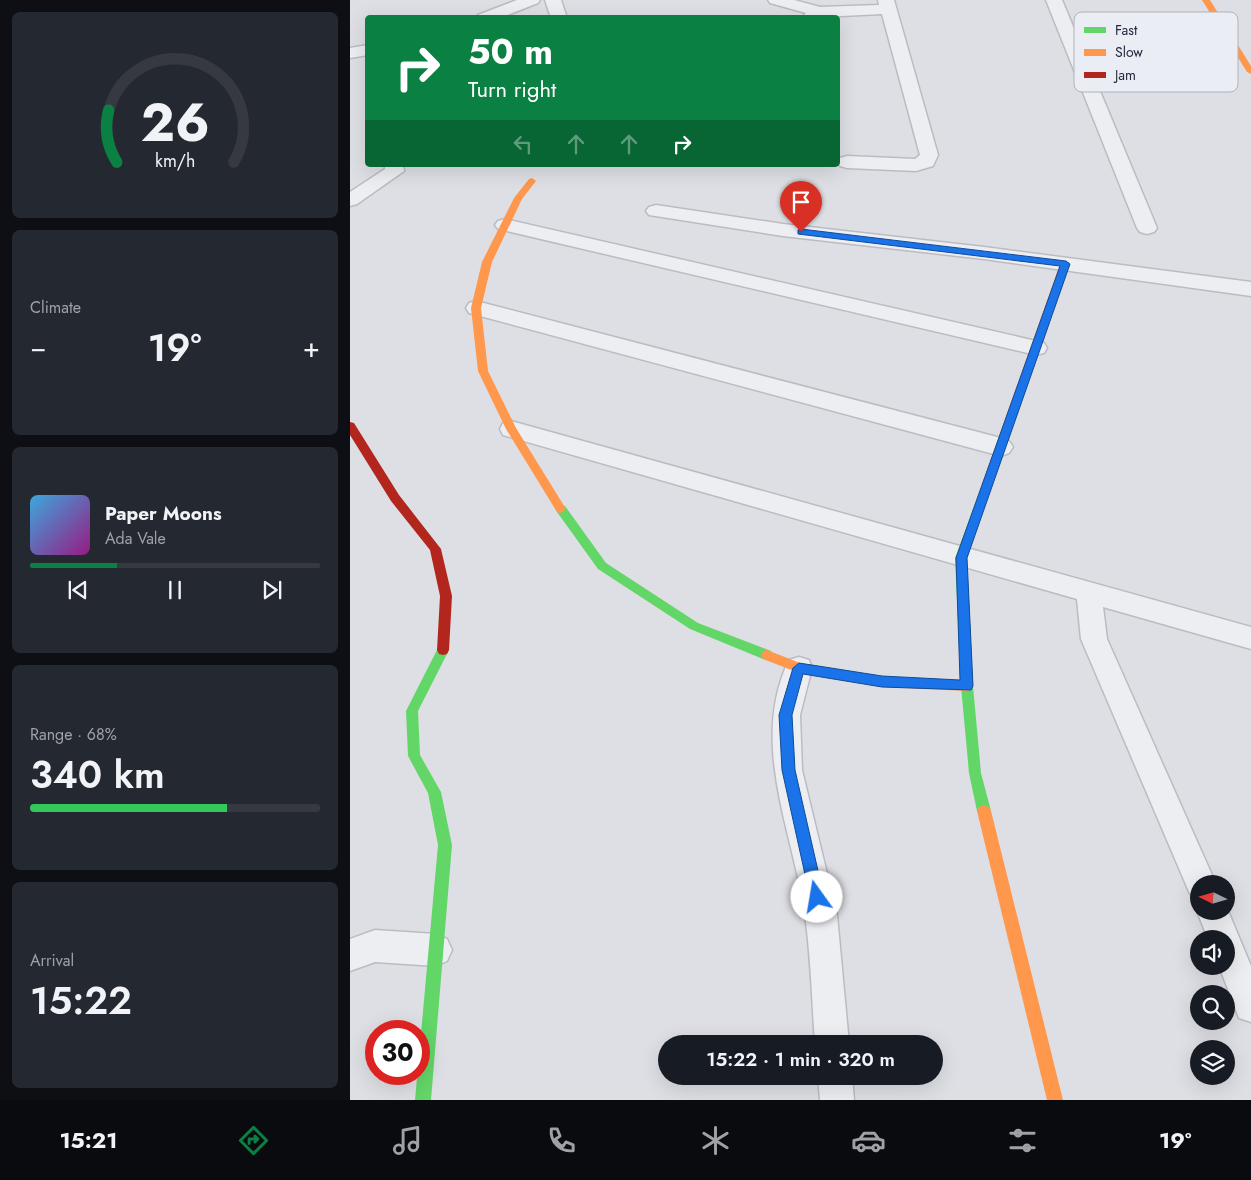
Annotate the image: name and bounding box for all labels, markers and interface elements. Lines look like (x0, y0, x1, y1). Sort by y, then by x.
legend (1074, 12, 1238, 92)
text: Fast (1115, 20, 1138, 40)
text: 50 m (468, 27, 553, 77)
icon: right (385, 35, 450, 100)
text: Slow (1115, 42, 1143, 62)
text: Jam (1113, 65, 1136, 85)
text: Turn right (468, 73, 556, 105)
text: 26 (141, 85, 209, 161)
icon: left (509, 130, 537, 158)
icon: ahead (562, 130, 590, 158)
icon: ahead (615, 130, 643, 158)
icon: right (668, 130, 696, 158)
text: km/h (155, 148, 195, 174)
pin (780, 181, 822, 232)
icon: arrive (787, 188, 815, 216)
text: Climate (30, 296, 81, 319)
text: 19° (148, 320, 202, 375)
text: − (30, 327, 47, 368)
text: + (303, 327, 320, 368)
text: Paper Moons (105, 500, 222, 527)
text: Ada Vale (105, 527, 166, 550)
icon: previous (64, 576, 92, 604)
icon: pause (161, 576, 189, 604)
icon: next (258, 576, 286, 604)
text: Range · 68% (30, 723, 117, 746)
text: 340 km (30, 747, 165, 802)
position arrow (790, 870, 842, 922)
north arrow (1190, 875, 1235, 920)
map controls (1190, 875, 1235, 1085)
button: sound (1190, 930, 1235, 975)
text: Arrival (30, 949, 74, 972)
text: 15:22 (30, 973, 132, 1028)
button: search (1190, 985, 1235, 1030)
speed limit sign: 30 (365, 1020, 430, 1085)
button: layers (1190, 1040, 1235, 1085)
text: 15:22 · 1 min · 320 m (706, 1046, 895, 1073)
icon: directions (236, 1123, 271, 1158)
icon: music (390, 1123, 425, 1158)
icon: phone (544, 1123, 579, 1158)
icon: climate (698, 1123, 733, 1158)
icon: car (851, 1123, 886, 1158)
icon: filters (1005, 1123, 1040, 1158)
text: 15:21 (59, 1124, 118, 1156)
text: 19° (1159, 1124, 1192, 1156)

